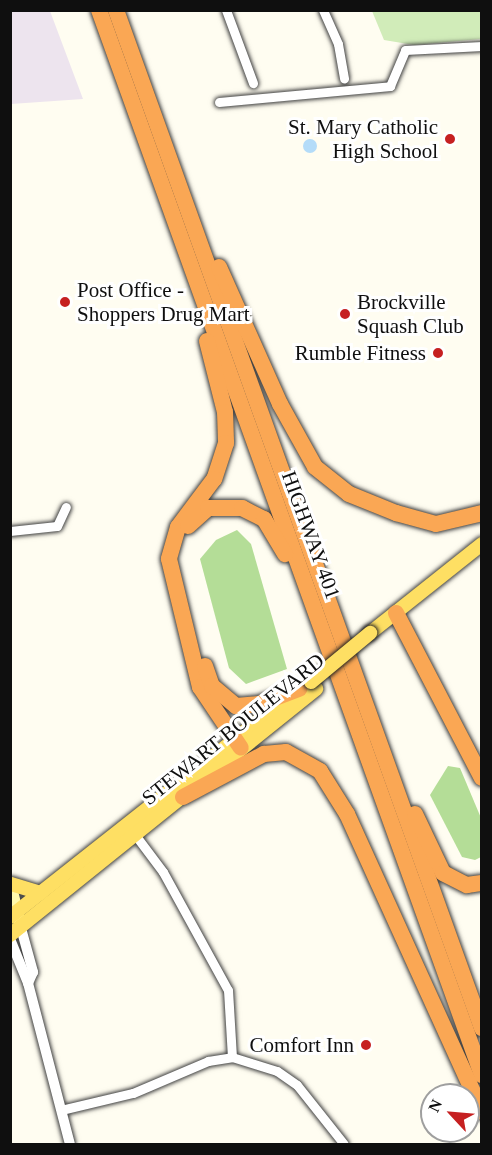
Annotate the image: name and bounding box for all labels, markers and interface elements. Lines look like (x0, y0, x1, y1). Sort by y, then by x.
place label: St. Mary Catholic High School (288, 114, 438, 164)
marker: St. Mary Catholic High School (443, 132, 457, 146)
place label: Post Office - Shoppers Drug Mart (77, 277, 250, 327)
place label: Brockville Squash Club (357, 289, 464, 339)
marker: Post Office - Shoppers Drug Mart (58, 295, 72, 309)
marker: Brockville Squash Club (338, 307, 352, 321)
place label: Rumble Fitness (295, 340, 426, 366)
marker: Rumble Fitness (431, 346, 445, 360)
street label: HIGHWAY 401 (276, 467, 346, 603)
street label: STEWART BOULEVARD (137, 648, 329, 810)
place label: Comfort Inn (250, 1032, 354, 1058)
marker: Comfort Inn (359, 1038, 373, 1052)
north arrow (420, 1083, 480, 1143)
text: N (425, 1097, 445, 1115)

